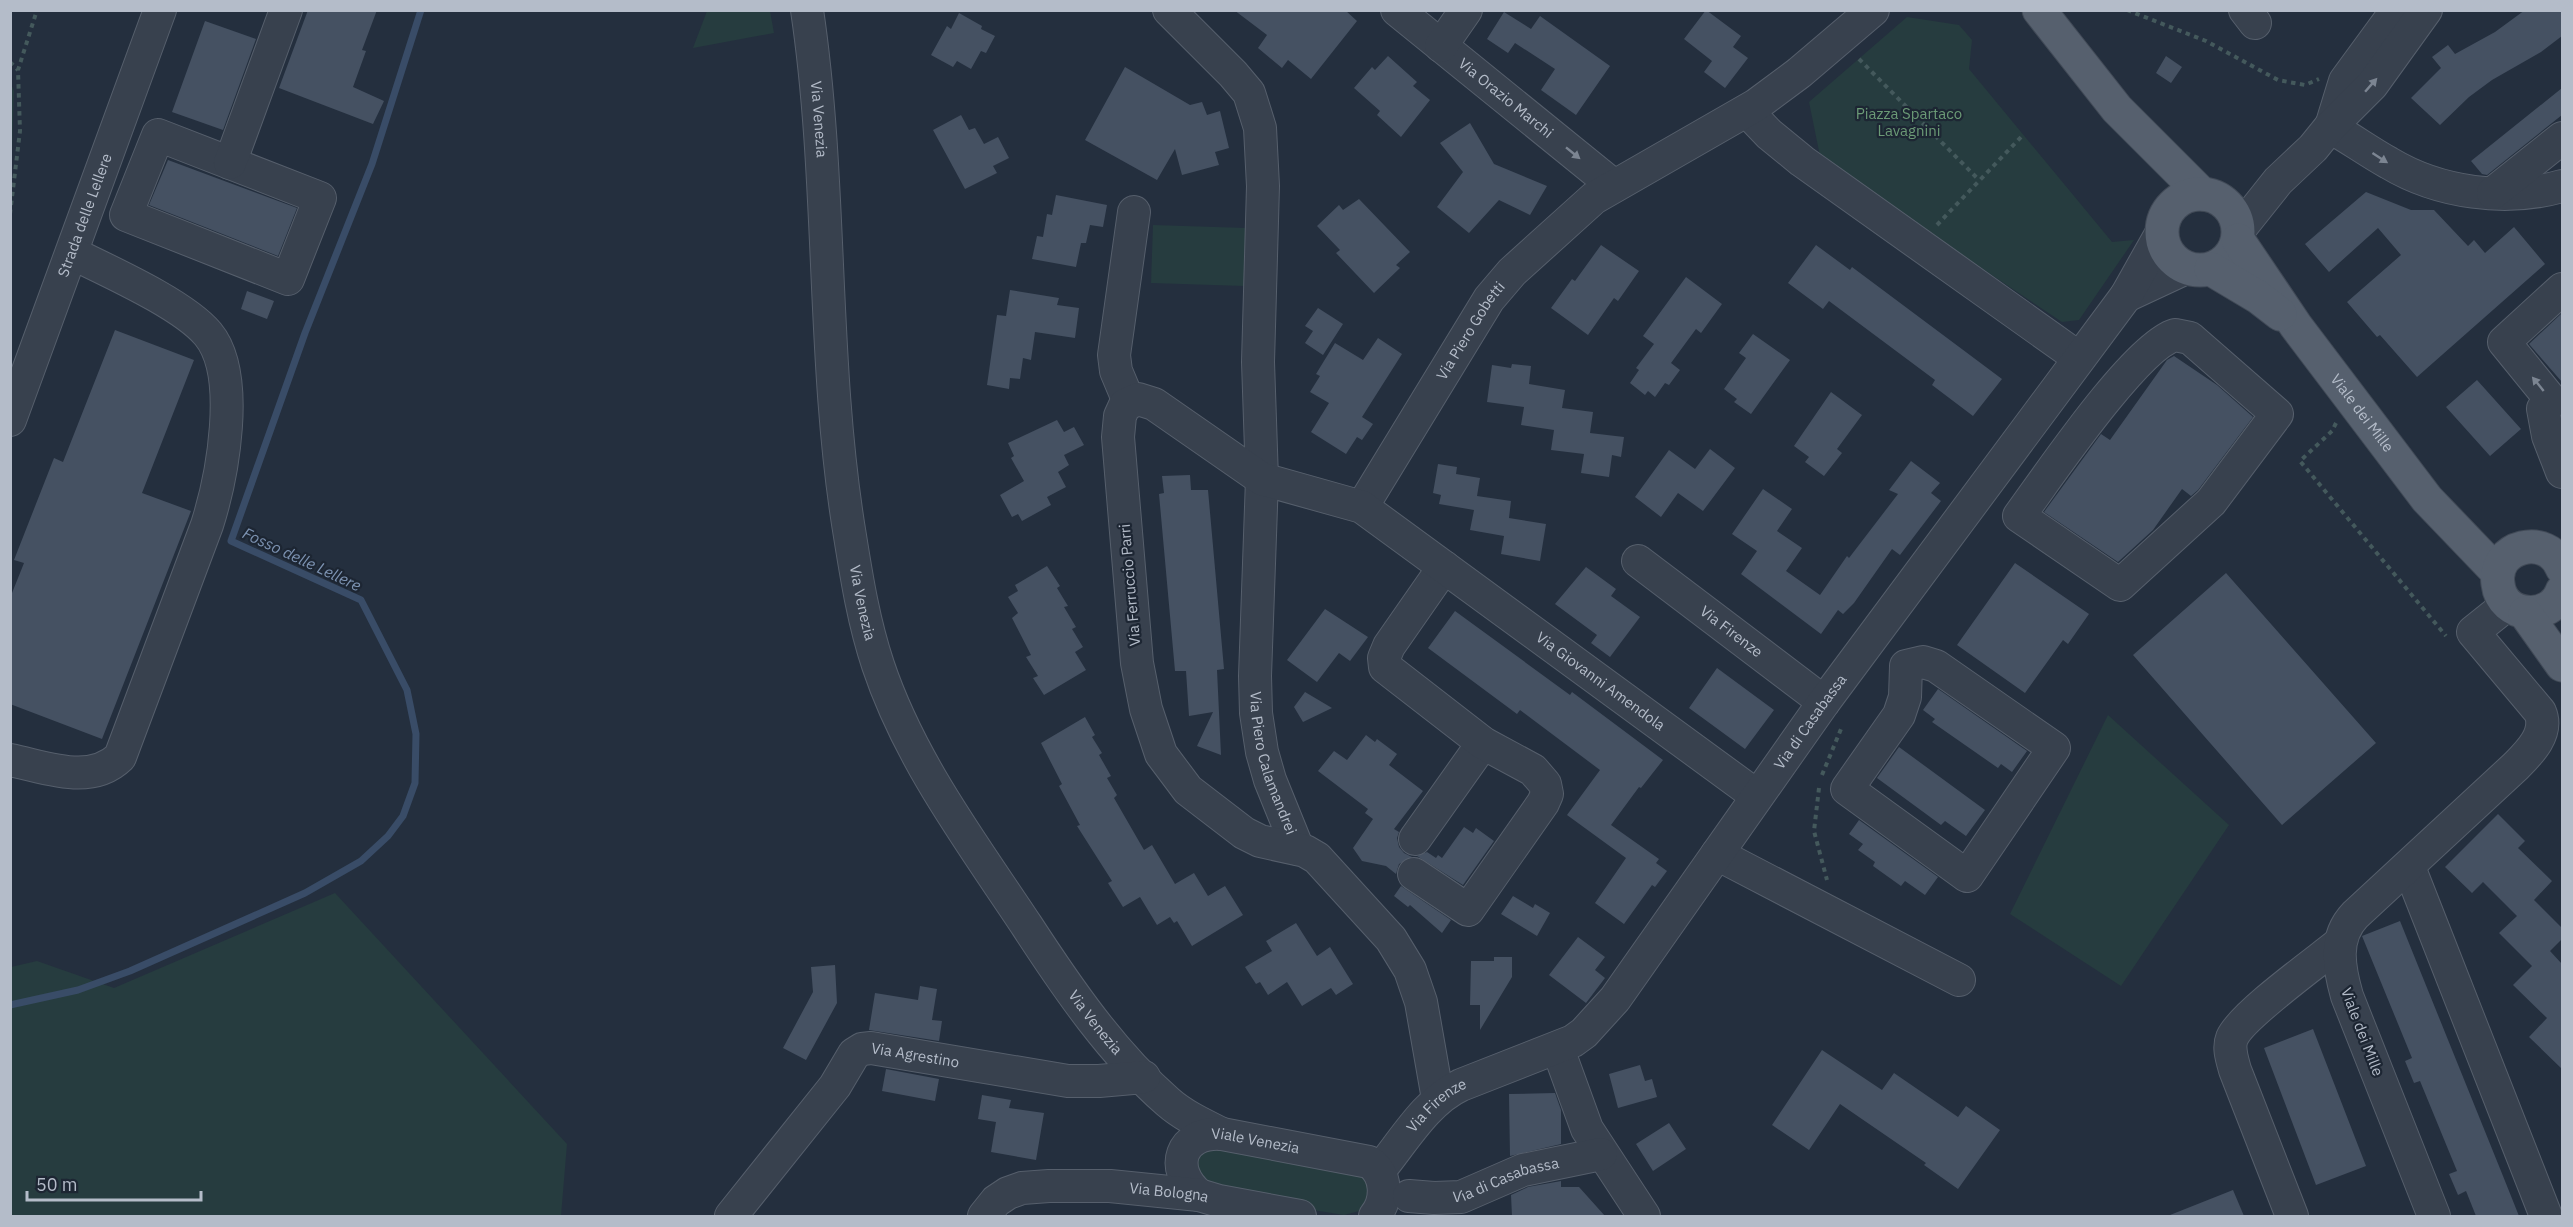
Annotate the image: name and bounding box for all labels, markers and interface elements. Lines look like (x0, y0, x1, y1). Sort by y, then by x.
street label: Via Orazio Marchi (1455, 54, 1557, 142)
one-way arrow (2364, 78, 2377, 93)
street label: Via Venezia (807, 80, 832, 158)
park label: Piazza Spartaco Lavagnini (1856, 104, 1962, 140)
one-way arrow (1565, 146, 1581, 159)
street label: Strada delle Lellere (53, 151, 116, 280)
one-way arrow (2372, 152, 2388, 163)
street label: Via Piero Gobetti (1432, 277, 1509, 383)
street label: Viale dei Mille (2327, 370, 2398, 456)
one-way arrow (2531, 376, 2544, 392)
water label: Fosso delle Lellere (240, 523, 364, 595)
street label: Via Ferruccio Parri (1115, 523, 1144, 647)
street label: Via Venezia (846, 563, 880, 643)
street label: Via Firenze (1696, 601, 1767, 661)
street label: Via Giovanni Amendola (1532, 628, 1669, 735)
street label: Via di Casabassa (1770, 670, 1850, 773)
street label: Via Piero Calamandrei (1246, 691, 1301, 837)
street label: Viale dei Mille (2337, 985, 2388, 1079)
street label: Via Venezia (1064, 986, 1127, 1059)
street label: Via Agrestino (870, 1038, 961, 1072)
street label: Via Firenze (1402, 1074, 1469, 1136)
street label: Viale Venezia (1211, 1124, 1301, 1158)
street label: Via di Casabassa (1452, 1153, 1561, 1206)
scale bar (27, 1164, 201, 1202)
text: 50 m (36, 1173, 78, 1196)
street label: Via Bologna (1129, 1178, 1211, 1206)

